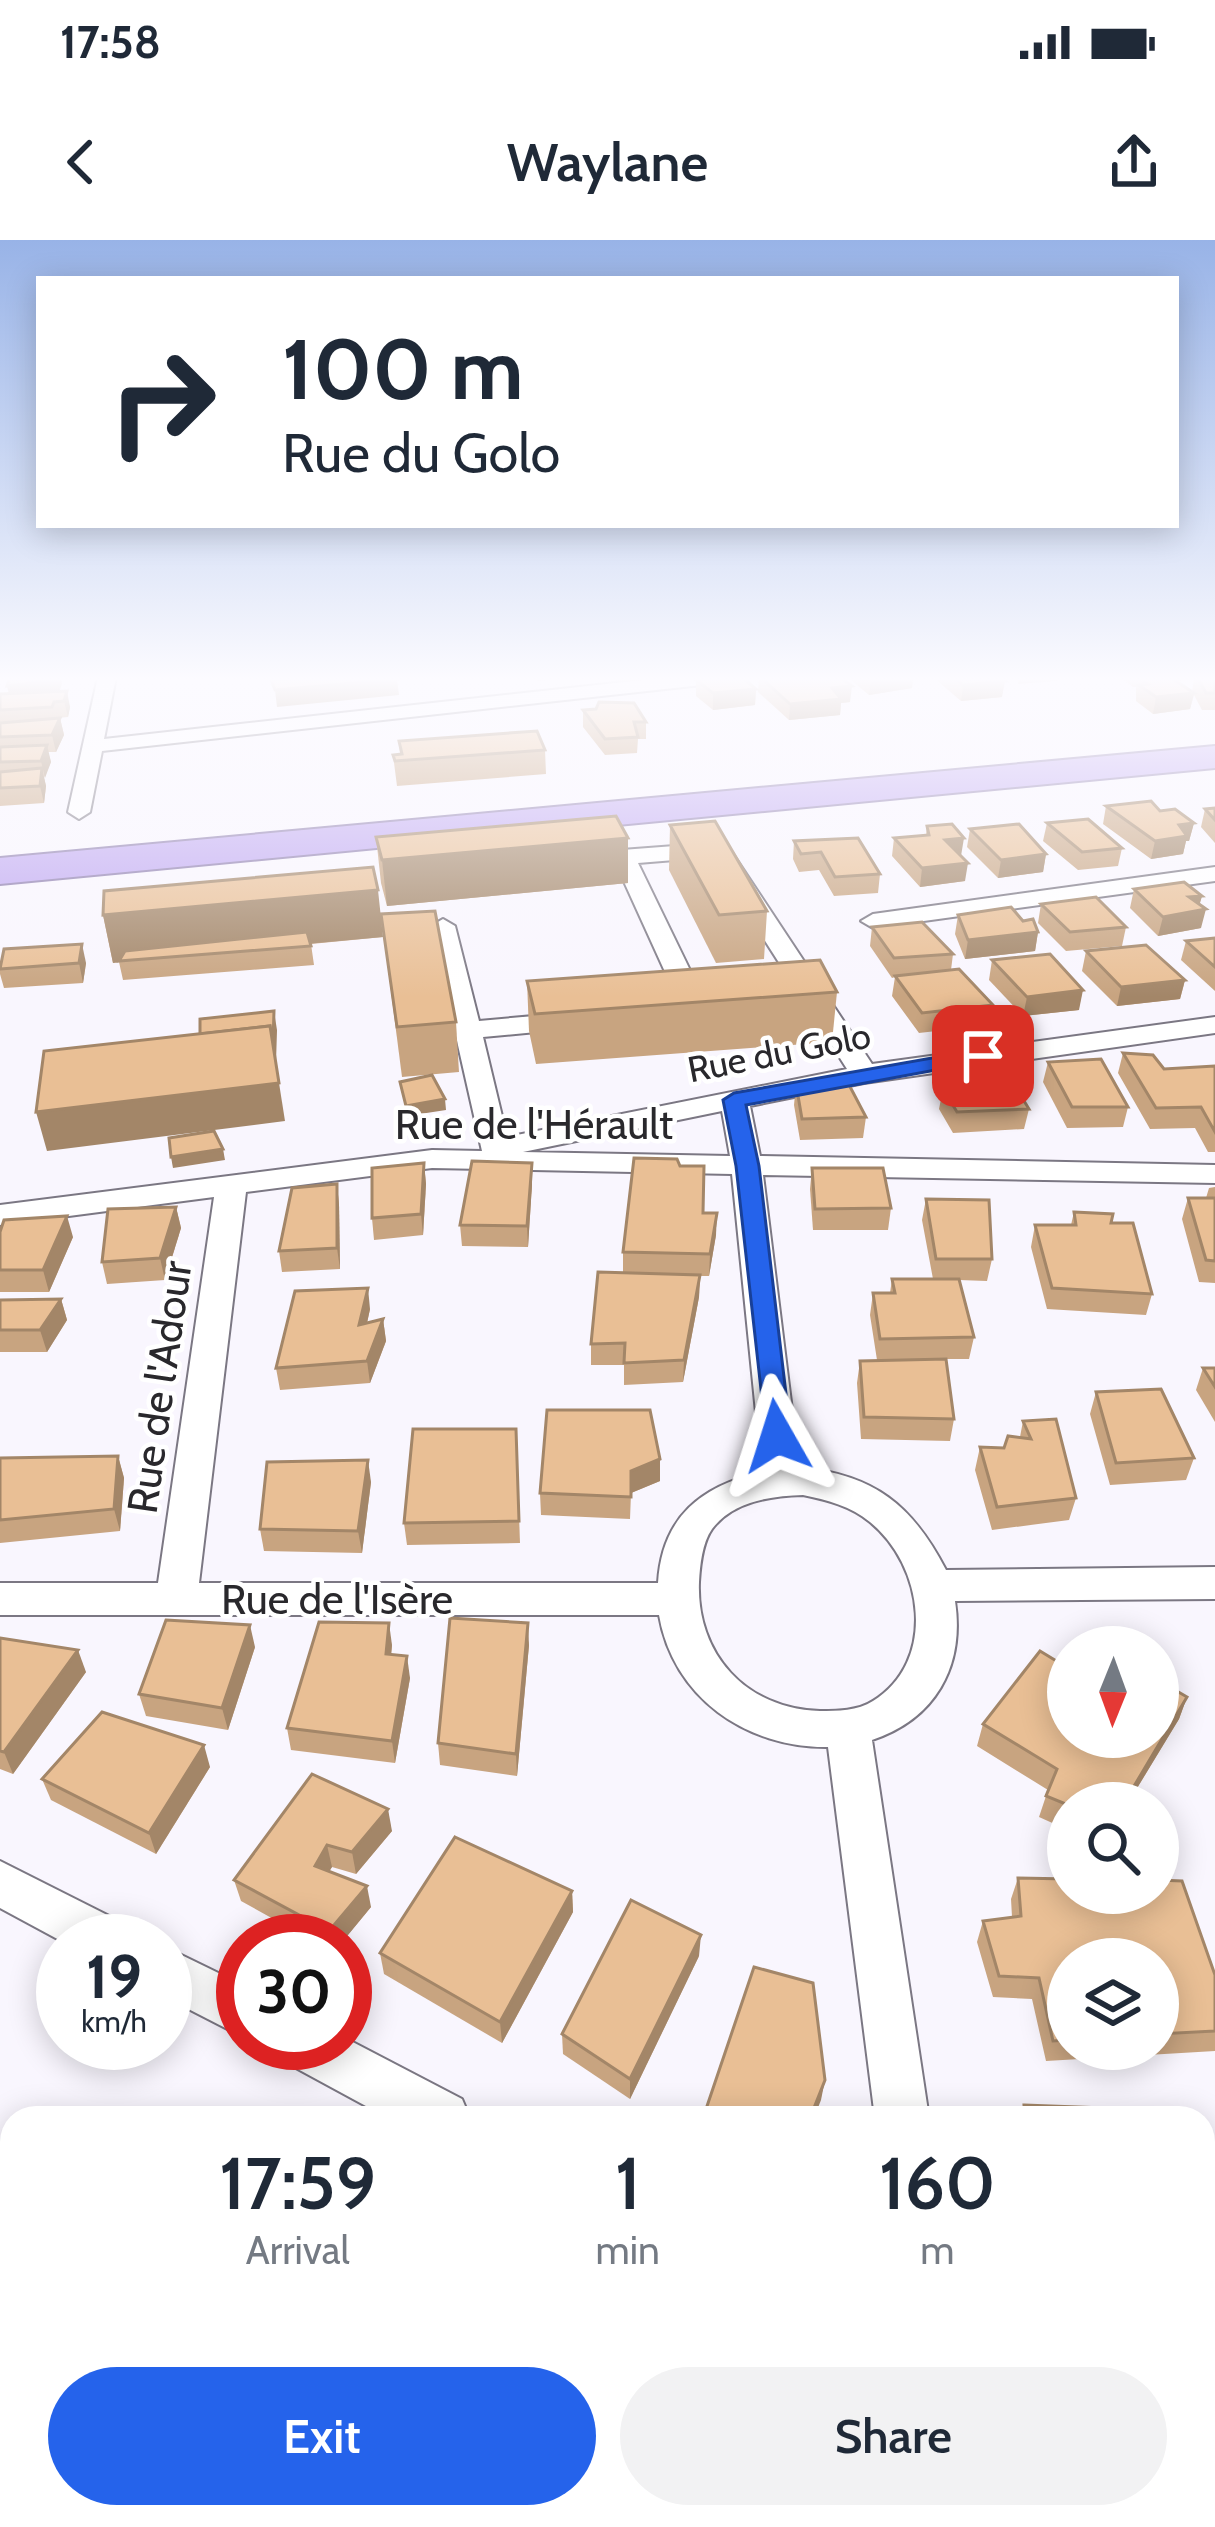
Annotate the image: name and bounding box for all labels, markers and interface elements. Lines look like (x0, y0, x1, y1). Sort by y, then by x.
text: 17:58 (60, 15, 161, 69)
icon: back (48, 129, 114, 195)
text: Waylane (507, 129, 708, 195)
icon: share (1101, 129, 1167, 195)
text: 100 m (282, 318, 524, 420)
icon: right (84, 324, 240, 480)
text: Rue du Golo (282, 420, 560, 486)
pin (932, 1005, 1034, 1107)
street label: Rue du Golo (684, 1013, 874, 1091)
icon: arrive (950, 1023, 1016, 1089)
street label: Rue de l'Hérault (395, 1098, 673, 1150)
street label: Rue de l'Adour (116, 1257, 203, 1516)
position arrow (714, 1373, 840, 1499)
street label: Rue de l'Isère (221, 1573, 453, 1625)
north arrow (1047, 1626, 1179, 1758)
map controls (1047, 1626, 1179, 2070)
button: search (1047, 1782, 1179, 1914)
speed limit sign: 30 (216, 1914, 372, 2070)
button: layers (1047, 1938, 1179, 2070)
text: 19 (86, 1940, 142, 2013)
text: km/h (81, 2003, 147, 2040)
text: 17:59 (219, 2140, 376, 2227)
text: 1 (615, 2140, 640, 2227)
text: 160 (879, 2140, 996, 2227)
text: Arrival (246, 2226, 350, 2274)
text: min (596, 2226, 660, 2274)
text: m (920, 2226, 954, 2274)
button: Exit (48, 2367, 596, 2505)
button: Share (620, 2367, 1167, 2505)

